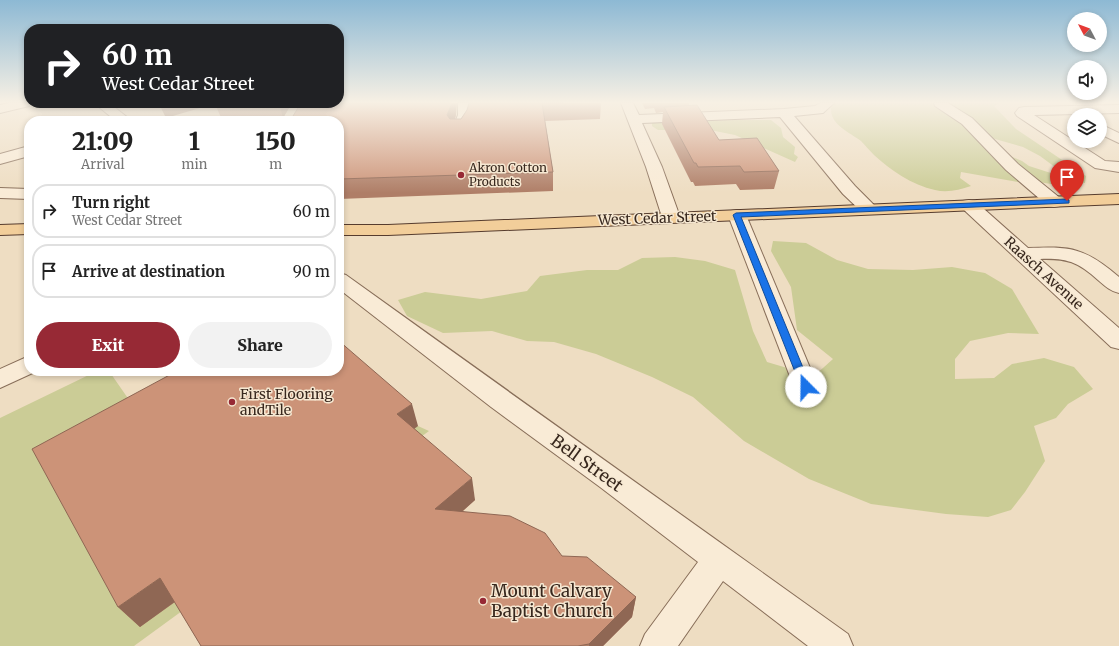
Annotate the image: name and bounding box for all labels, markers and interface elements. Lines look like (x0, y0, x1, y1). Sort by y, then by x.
north arrow (1067, 12, 1107, 52)
map controls (1067, 12, 1107, 148)
text: 60 m (102, 37, 172, 73)
icon: right (36, 40, 88, 92)
button: sound (1067, 60, 1107, 100)
text: West Cedar Street (102, 72, 255, 95)
button: layers (1067, 108, 1107, 148)
text: 21:09 (72, 126, 134, 157)
text: 1 (189, 126, 200, 157)
text: 150 (255, 126, 296, 157)
text: Arrival (81, 156, 125, 173)
text: min (182, 156, 207, 173)
text: m (269, 156, 282, 173)
place label: Akron Cotton Products (468, 160, 547, 189)
pin (1050, 160, 1084, 201)
icon: arrive (1056, 166, 1078, 188)
marker: Akron Cotton Products (456, 170, 466, 180)
text: Turn right (72, 193, 150, 212)
icon: right (38, 200, 60, 222)
text: 60 m (293, 202, 330, 221)
street label: West Cedar Street (596, 207, 717, 229)
text: West Cedar Street (72, 212, 182, 229)
street label: Raasch Avenue (1001, 233, 1087, 313)
icon: arrive (38, 260, 60, 282)
text: Arrive at destination (72, 262, 225, 281)
text: 90 m (293, 262, 330, 281)
button: Exit (36, 322, 180, 368)
button: Share (188, 322, 332, 368)
position arrow (785, 366, 827, 408)
place label: First Flooring andTile (240, 385, 333, 419)
marker: First Flooring andTile (227, 397, 237, 407)
street label: Bell Street (547, 429, 628, 497)
place label: Mount Calvary Baptist Church (491, 580, 613, 622)
marker: Mount Calvary Baptist Church (478, 596, 488, 606)

